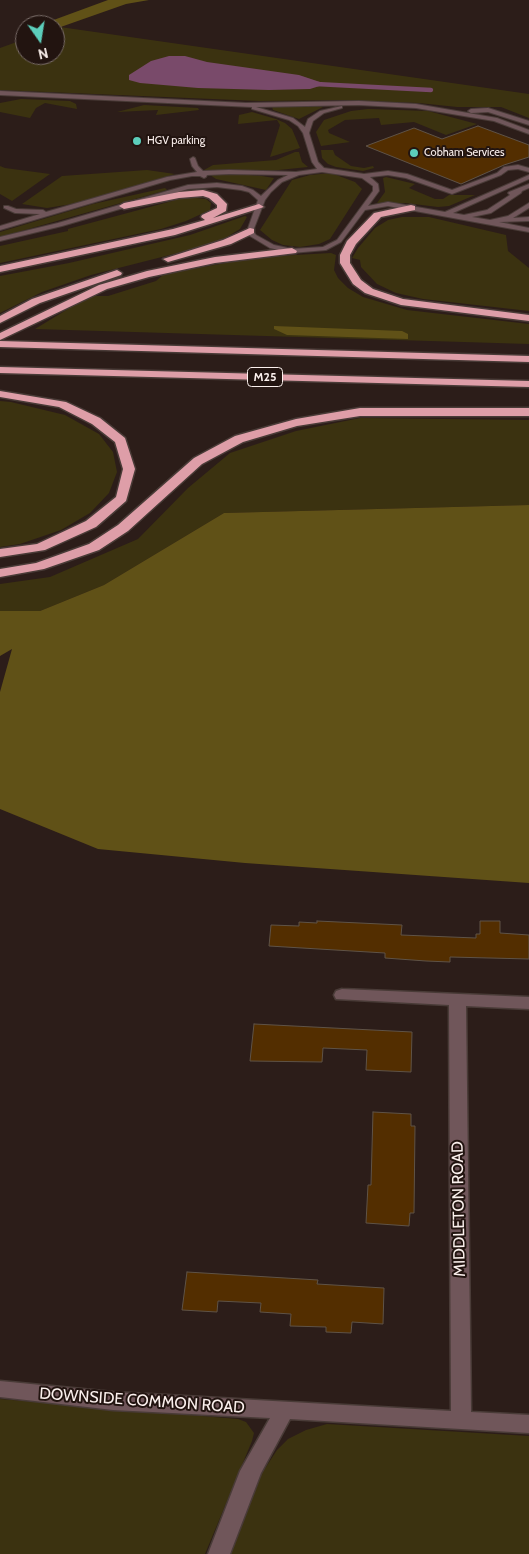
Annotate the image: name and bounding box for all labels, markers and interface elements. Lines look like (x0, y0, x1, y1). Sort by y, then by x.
north arrow (15, 15, 65, 65)
text: N (36, 44, 50, 64)
place label: HGV parking (147, 134, 205, 148)
marker: HGV parking (131, 135, 143, 147)
place label: Cobham Services (424, 146, 505, 160)
marker: Cobham Services (408, 147, 420, 159)
road number: M25 (248, 368, 282, 387)
street label: MIDDLETON ROAD (448, 1141, 470, 1277)
street label: DOWNSIDE COMMON ROAD (39, 1384, 245, 1418)

